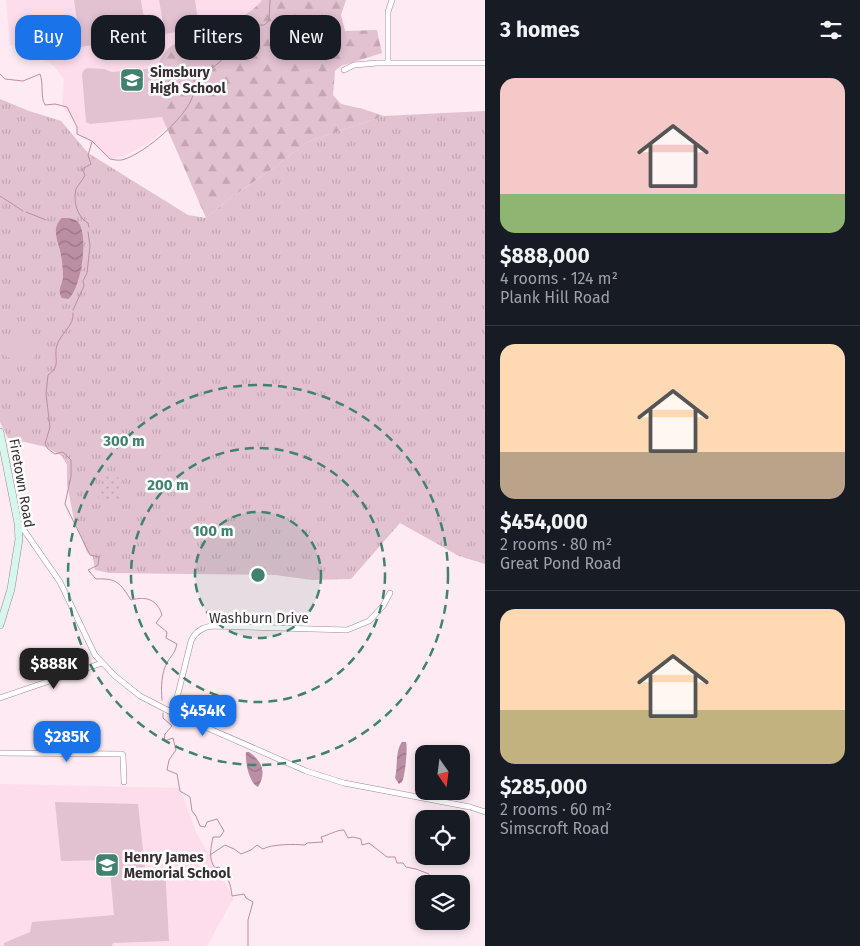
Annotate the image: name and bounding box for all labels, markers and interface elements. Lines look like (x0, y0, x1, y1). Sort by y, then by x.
chip: Buy (15, 15, 81, 60)
chip: Rent (91, 15, 165, 60)
chip: Filters (175, 15, 260, 60)
chip: New (270, 15, 341, 60)
icon: filters (817, 16, 845, 44)
text: 3 homes (500, 17, 580, 43)
place label: Simsbury High School (150, 64, 227, 97)
school or university icon: Simsbury High School (119, 67, 145, 93)
icon: home (628, 111, 718, 201)
text: $888,000 (500, 243, 590, 269)
text: 4 rooms · 124 m² (500, 269, 618, 288)
text: Plank Hill Road (500, 288, 610, 307)
icon: home (628, 376, 718, 466)
text: 300 m (102, 432, 145, 450)
street label: Firetown Road (5, 437, 38, 529)
text: 200 m (147, 476, 189, 494)
text: $454,000 (500, 509, 588, 535)
text: 100 m (193, 522, 233, 540)
text: 2 rooms · 80 m² (500, 535, 612, 554)
text: Great Pond Road (500, 554, 621, 573)
centre of rings (249, 566, 267, 584)
street label: Washburn Drive (209, 610, 309, 627)
icon: home (628, 641, 718, 731)
pin: $888K (19, 648, 89, 690)
text: $888K (31, 654, 77, 673)
pin: $454K (168, 694, 238, 737)
text: $454K (180, 701, 226, 720)
pin: $285K (32, 720, 102, 763)
text: $285K (45, 727, 89, 746)
north arrow (415, 745, 470, 800)
map controls (415, 745, 470, 930)
text: $285,000 (500, 774, 587, 800)
text: 2 rooms · 60 m² (500, 800, 612, 819)
button: locate (415, 810, 470, 865)
text: Simscroft Road (500, 819, 609, 838)
place label: Henry James Memorial School (124, 849, 231, 882)
school or university icon: Henry James Memorial School (94, 852, 120, 878)
button: layers (415, 875, 470, 930)

